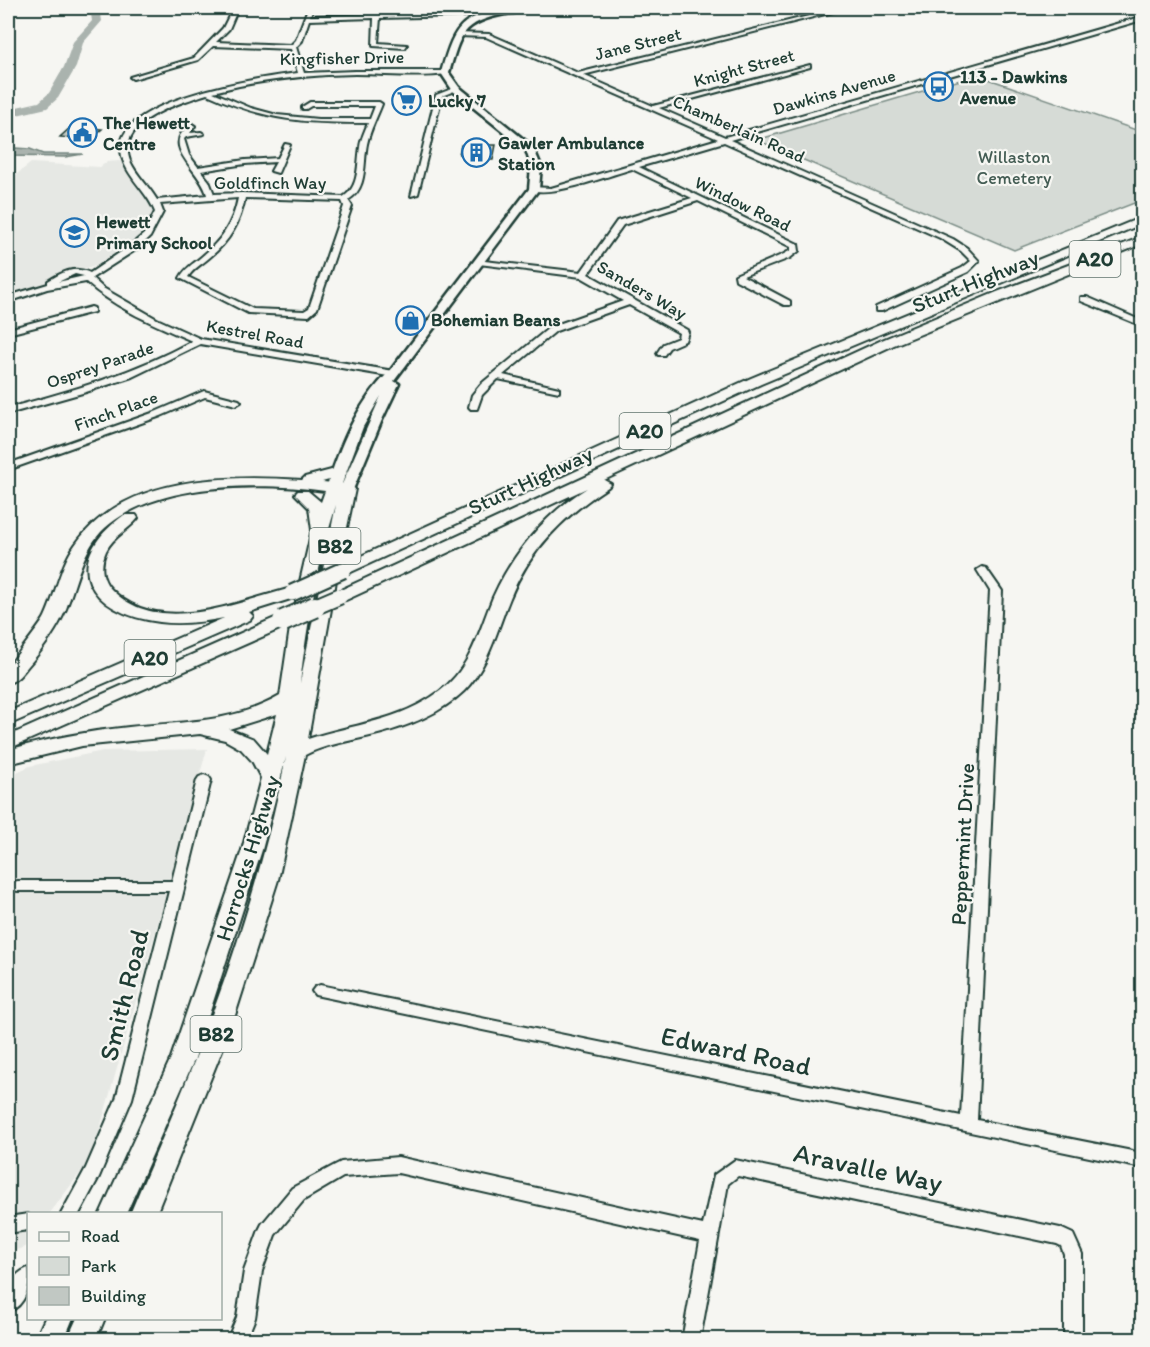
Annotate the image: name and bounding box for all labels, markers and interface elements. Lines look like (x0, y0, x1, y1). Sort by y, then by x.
street label: Jane Street (592, 23, 684, 65)
street label: Knight Street (691, 44, 797, 92)
street label: Kingfisher Drive (280, 46, 404, 70)
street label: Dawkins Avenue (770, 64, 898, 120)
place label: 113 - Dawkins Avenue (959, 66, 1067, 109)
bus stop icon: 113 - Dawkins Avenue (923, 71, 955, 103)
supermarket icon: Lucky 7 (391, 85, 423, 117)
place label: Lucky 7 (428, 90, 486, 112)
street label: Chamberlain Road (669, 90, 809, 168)
place label: The Hewett Centre (102, 112, 190, 155)
public building icon: The Hewett Centre (66, 117, 98, 149)
place label: Gawler Ambulance Station (498, 132, 645, 175)
building icon: Gawler Ambulance Station (461, 137, 493, 169)
park label: Willaston Cemetery (977, 146, 1052, 189)
street label: Window Road (691, 171, 795, 237)
street label: Goldfinch Way (214, 172, 327, 194)
place label: Hewett Primary School (96, 211, 213, 254)
school or university icon: Hewett Primary School (59, 216, 91, 248)
road number: A20 (1070, 241, 1120, 277)
street label: Sturt Highway (908, 244, 1043, 319)
street label: Sanders Way (593, 255, 691, 325)
shop icon: Bohemian Beans (394, 304, 426, 336)
place label: Bohemian Beans (431, 309, 560, 331)
street label: Kestrel Road (205, 315, 306, 353)
street label: Osprey Parade (44, 336, 156, 394)
street label: Finch Place (71, 386, 161, 436)
road number: A20 (620, 413, 670, 449)
street label: Sturt Highway (464, 440, 597, 521)
road number: B82 (310, 528, 360, 564)
road number: A20 (124, 640, 176, 676)
street label: Peppermint Drive (945, 762, 980, 926)
street label: Horrocks Highway (209, 771, 286, 944)
street label: Smith Road (91, 925, 156, 1064)
road number: B82 (190, 1016, 242, 1052)
street label: Edward Road (658, 1019, 815, 1083)
street label: Aravalle Way (791, 1136, 946, 1199)
legend (27, 1212, 222, 1320)
text: Road (81, 1225, 120, 1247)
text: Park (81, 1255, 116, 1277)
text: Building (81, 1285, 147, 1307)

